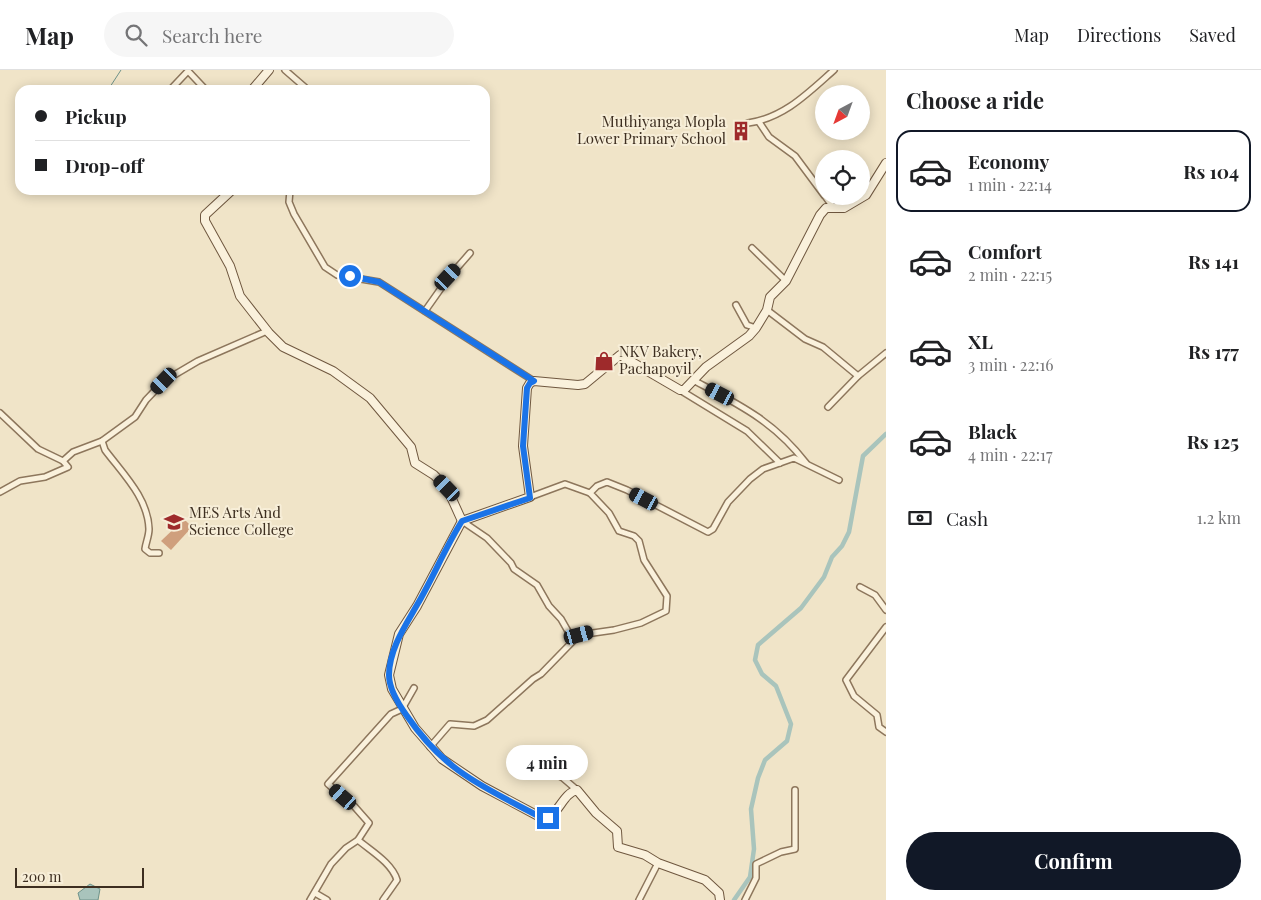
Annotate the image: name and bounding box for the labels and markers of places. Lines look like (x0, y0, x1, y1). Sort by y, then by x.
place label: Muthiyanga Mopla Lower Primary School (577, 111, 727, 148)
building icon: Muthiyanga Mopla Lower Primary School (730, 120, 752, 142)
place label: NKV Bakery, Pachapoyil (619, 341, 702, 378)
shop icon: NKV Bakery, Pachapoyil (593, 350, 615, 372)
place label: MES Arts And Science College (189, 502, 294, 539)
school or university icon: MES Arts And Science College (163, 511, 185, 533)

